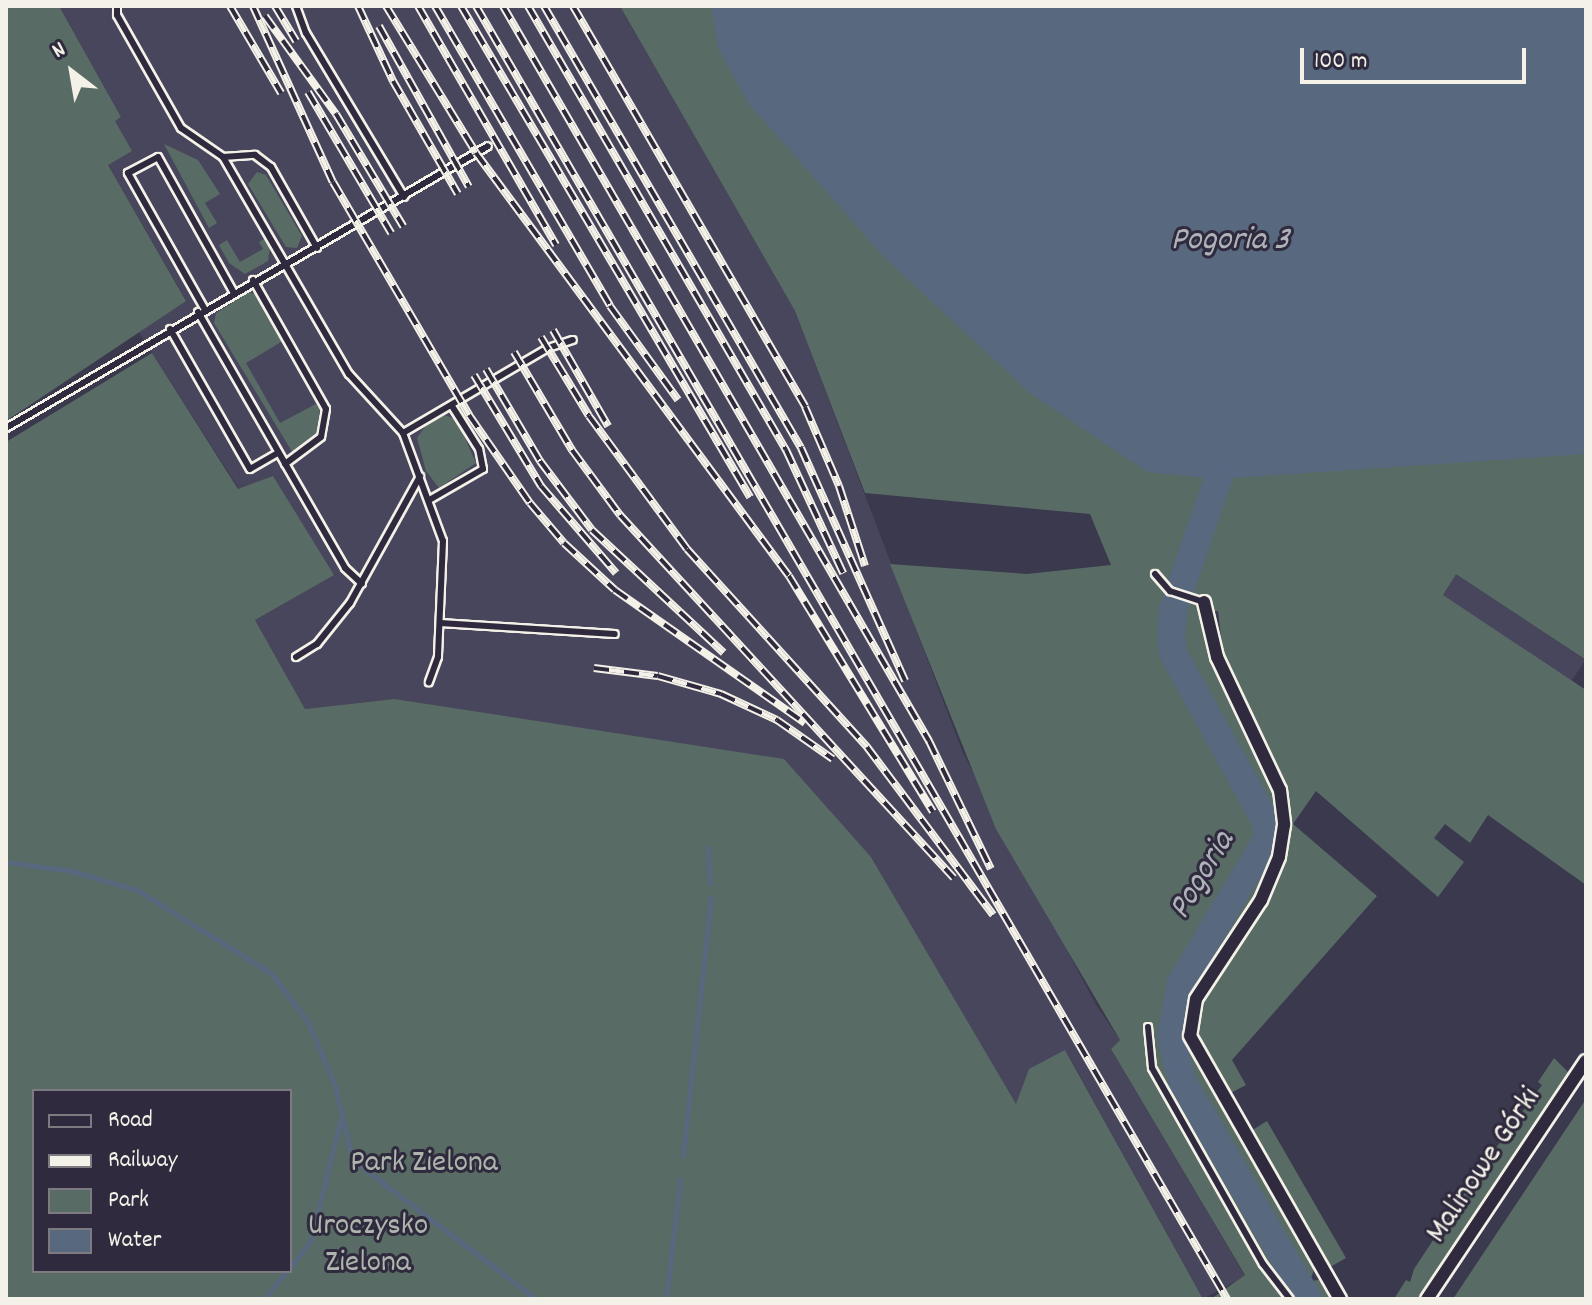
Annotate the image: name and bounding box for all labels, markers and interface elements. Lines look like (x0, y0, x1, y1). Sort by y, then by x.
north arrow (32, 32, 112, 112)
scale bar (1304, 32, 1530, 82)
text: N (47, 35, 72, 67)
text: 100 m (1314, 45, 1367, 79)
water label: Pogoria 3 (1171, 222, 1289, 262)
water label: Pogoria (1161, 825, 1245, 927)
street label: Malinowe Górki (1419, 1081, 1551, 1251)
legend (32, 1089, 292, 1273)
text: Road (108, 1104, 153, 1138)
text: Railway (108, 1144, 177, 1178)
park label: Park Zielona (350, 1145, 498, 1183)
text: Park (108, 1184, 149, 1218)
park label: Uroczysko Zielona (308, 1209, 428, 1284)
text: Water (108, 1224, 161, 1258)

